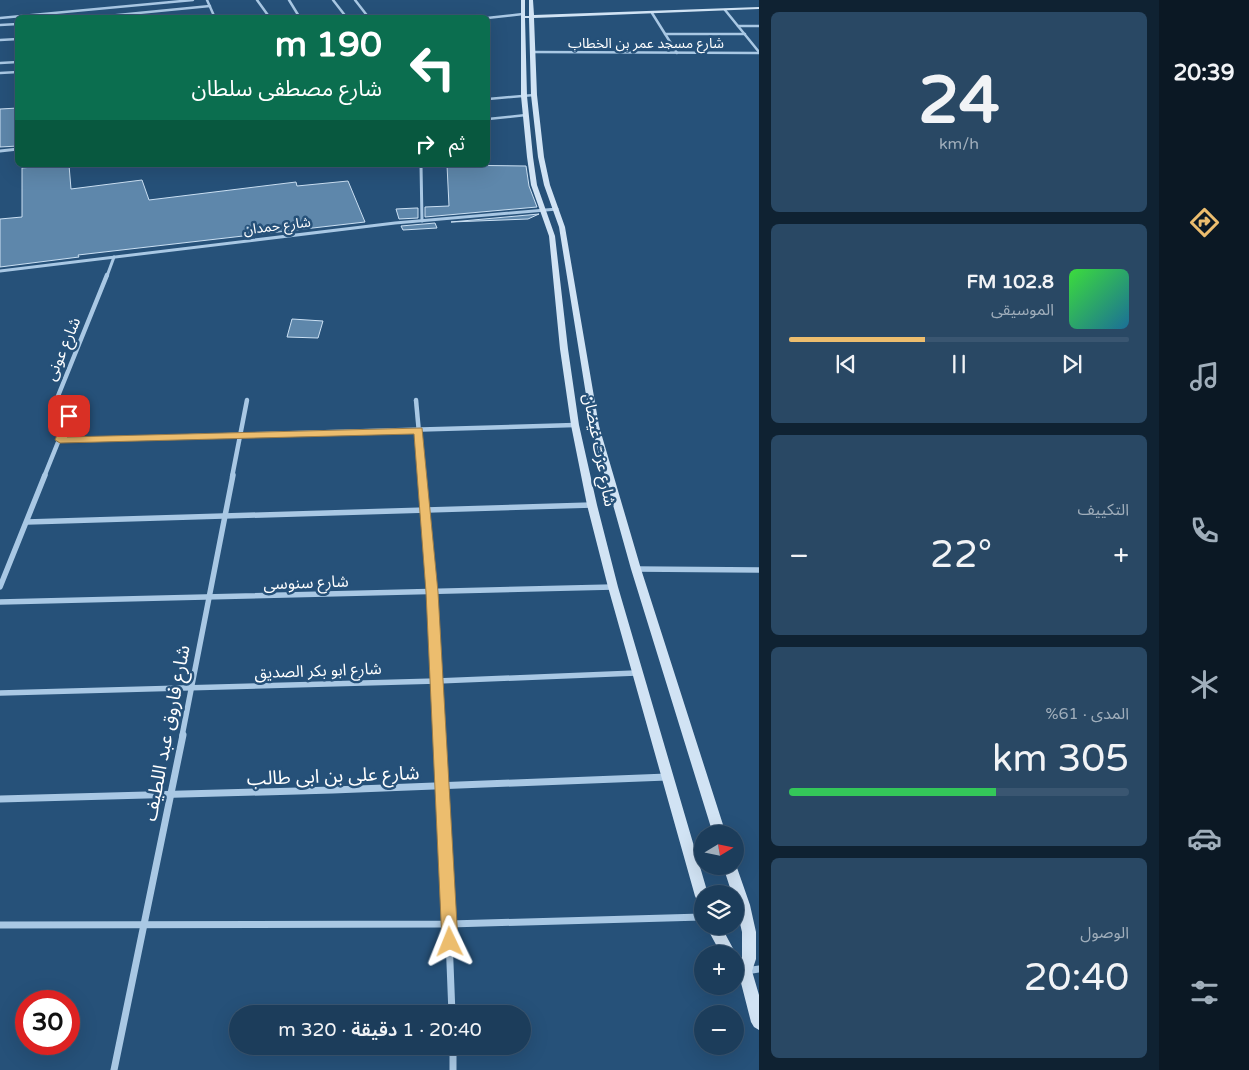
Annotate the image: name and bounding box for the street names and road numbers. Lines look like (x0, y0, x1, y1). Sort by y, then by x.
street label: شارع مسجد عمر بن الخطاب (568, 35, 724, 54)
street label: شارع حمدان (242, 213, 312, 241)
street label: شارع عونى (41, 314, 87, 385)
street label: شارع عزت غيضان (576, 392, 620, 509)
street label: شارع سنوسى (263, 572, 349, 596)
street label: شارع فاروق عبد اللطيف (139, 643, 197, 823)
street label: شارع ابو بكر الصديق (254, 659, 382, 685)
street label: شارع على بن ابى طالب (246, 762, 420, 792)

